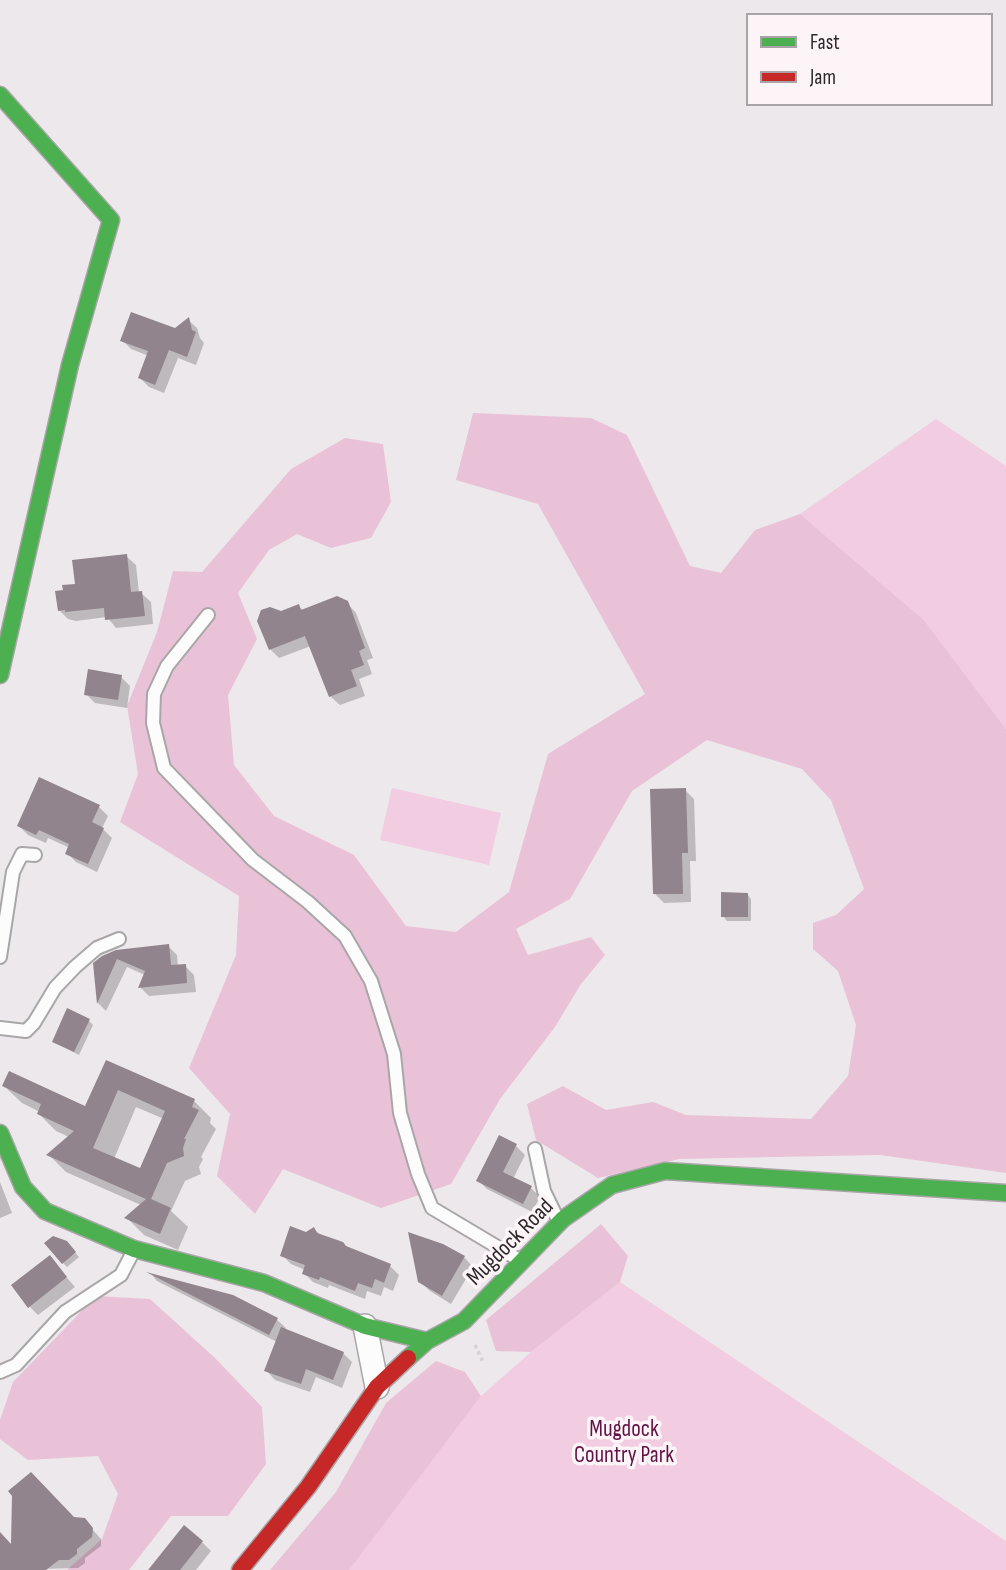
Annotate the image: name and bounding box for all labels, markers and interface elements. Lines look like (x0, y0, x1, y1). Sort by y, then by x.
legend (747, 14, 992, 105)
text: Fast (810, 30, 840, 55)
text: Jam (809, 65, 836, 90)
street label: Mugdock Road (461, 1193, 559, 1291)
park label: Mugdock Country Park (574, 1415, 674, 1469)

